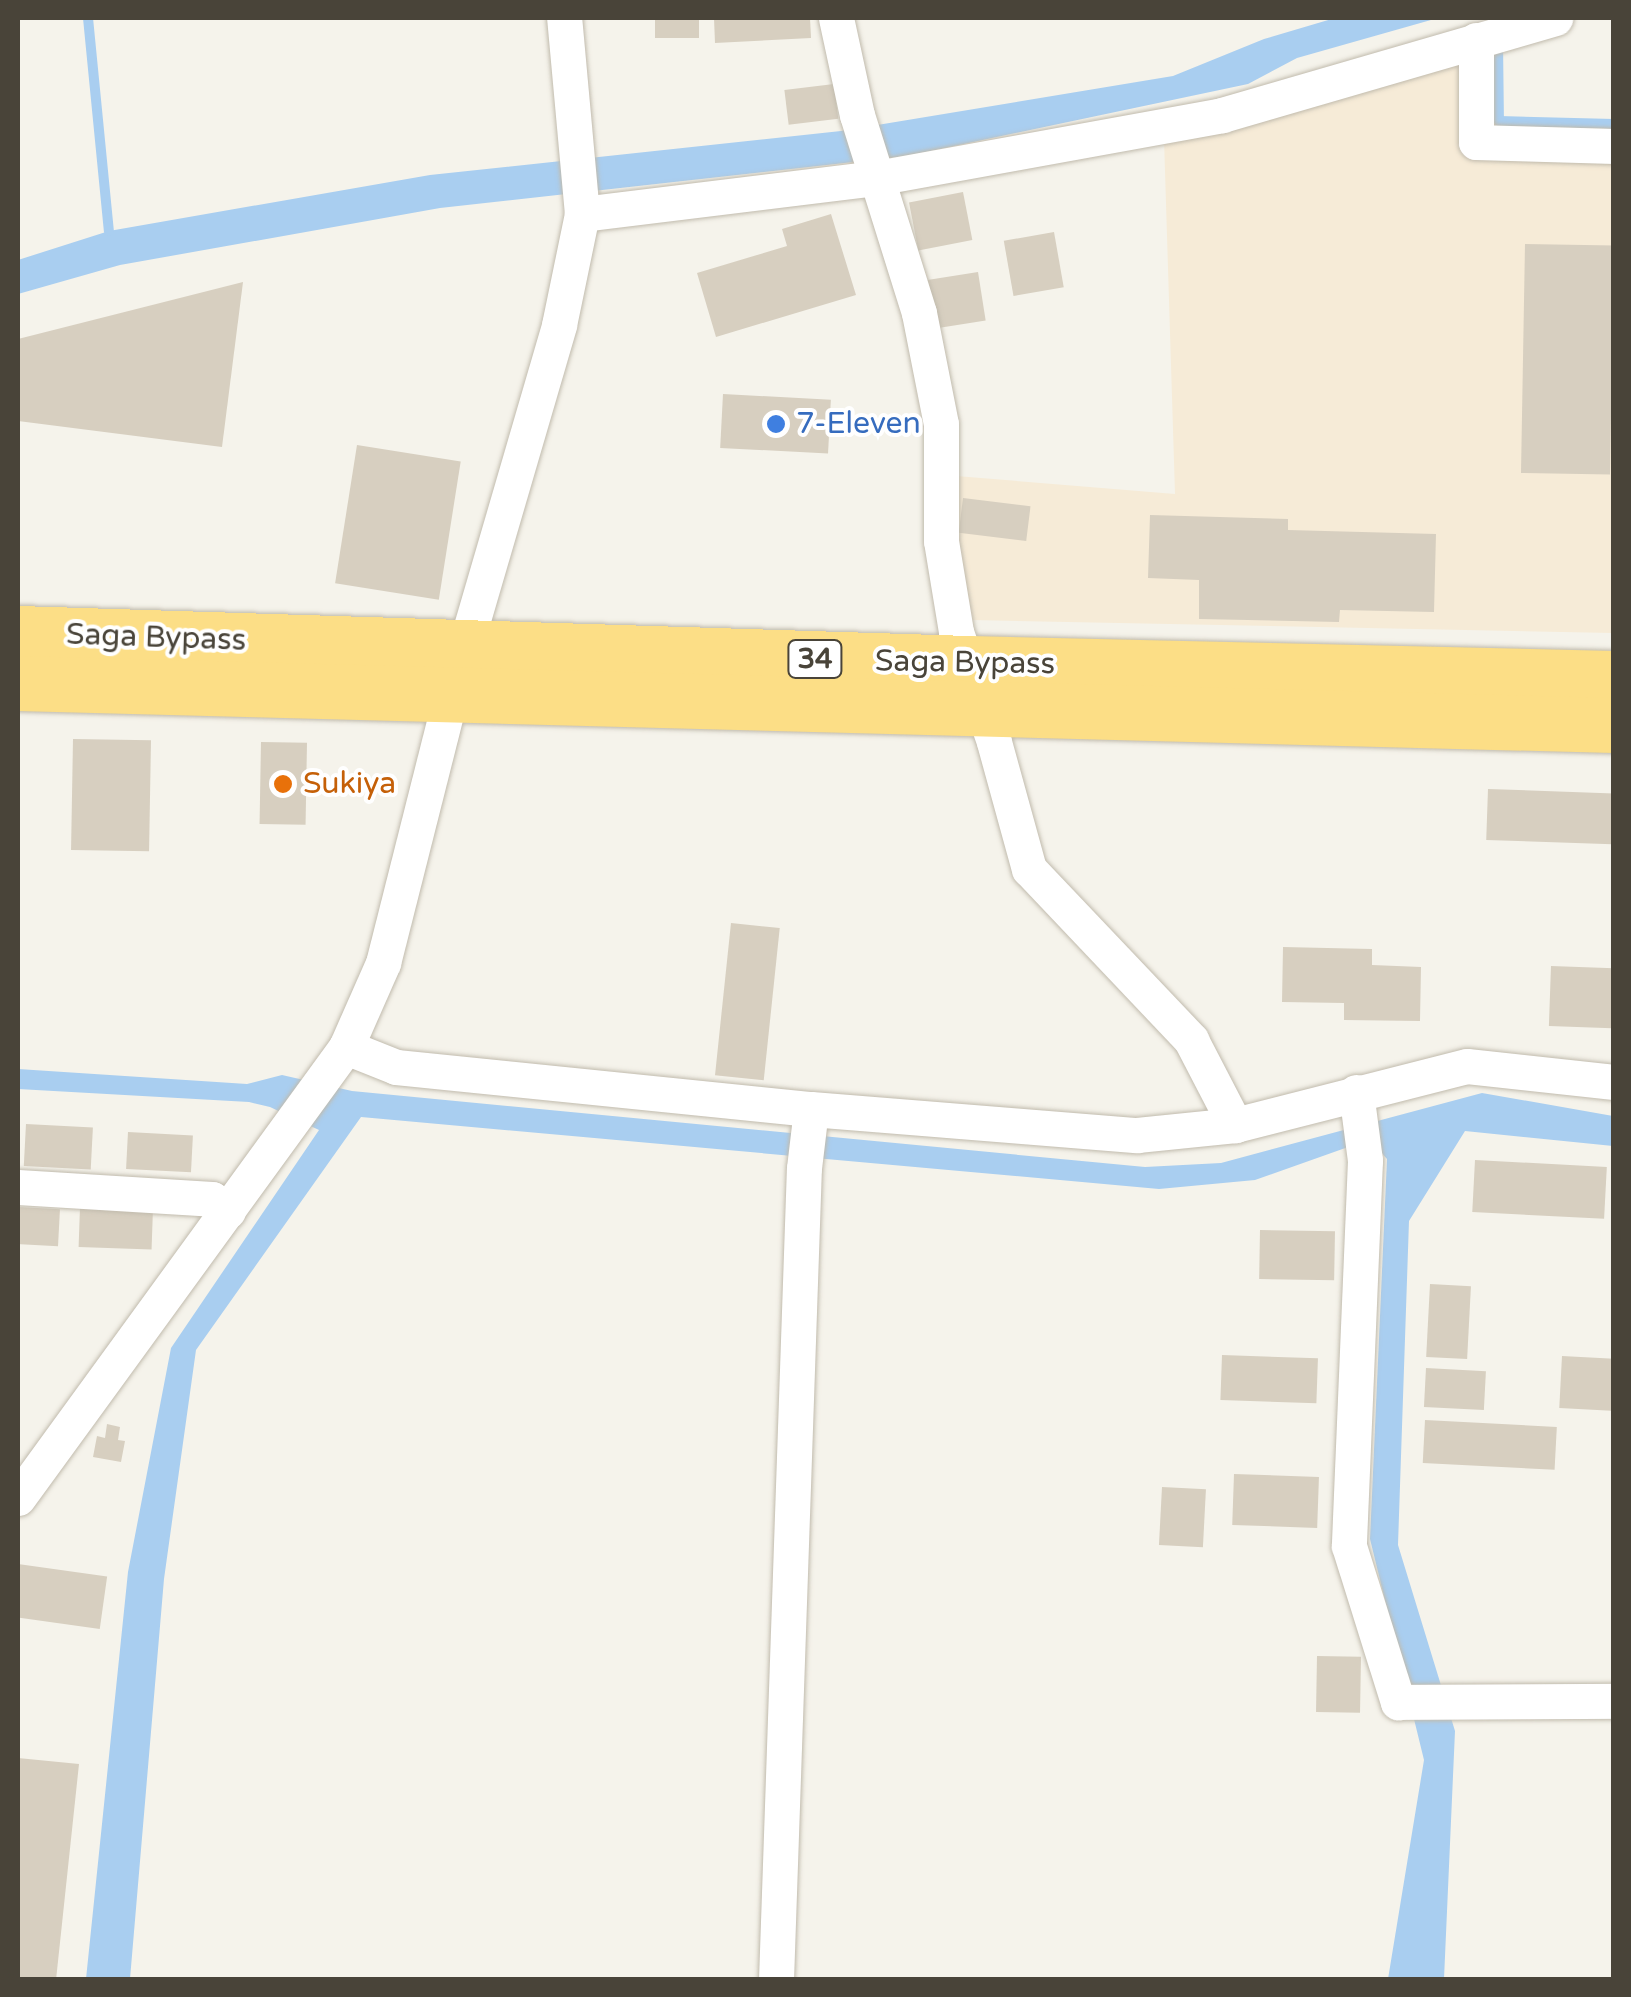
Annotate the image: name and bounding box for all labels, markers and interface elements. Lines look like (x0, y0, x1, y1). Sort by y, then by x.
place label: 7-Eleven (796, 406, 921, 442)
marker: 7-Eleven (765, 413, 787, 435)
street label: Saga Bypass (65, 617, 247, 659)
road number: 34 (785, 636, 845, 682)
street label: Saga Bypass (875, 643, 1055, 683)
place label: Sukiya (303, 766, 396, 802)
marker: Sukiya (272, 773, 294, 795)

